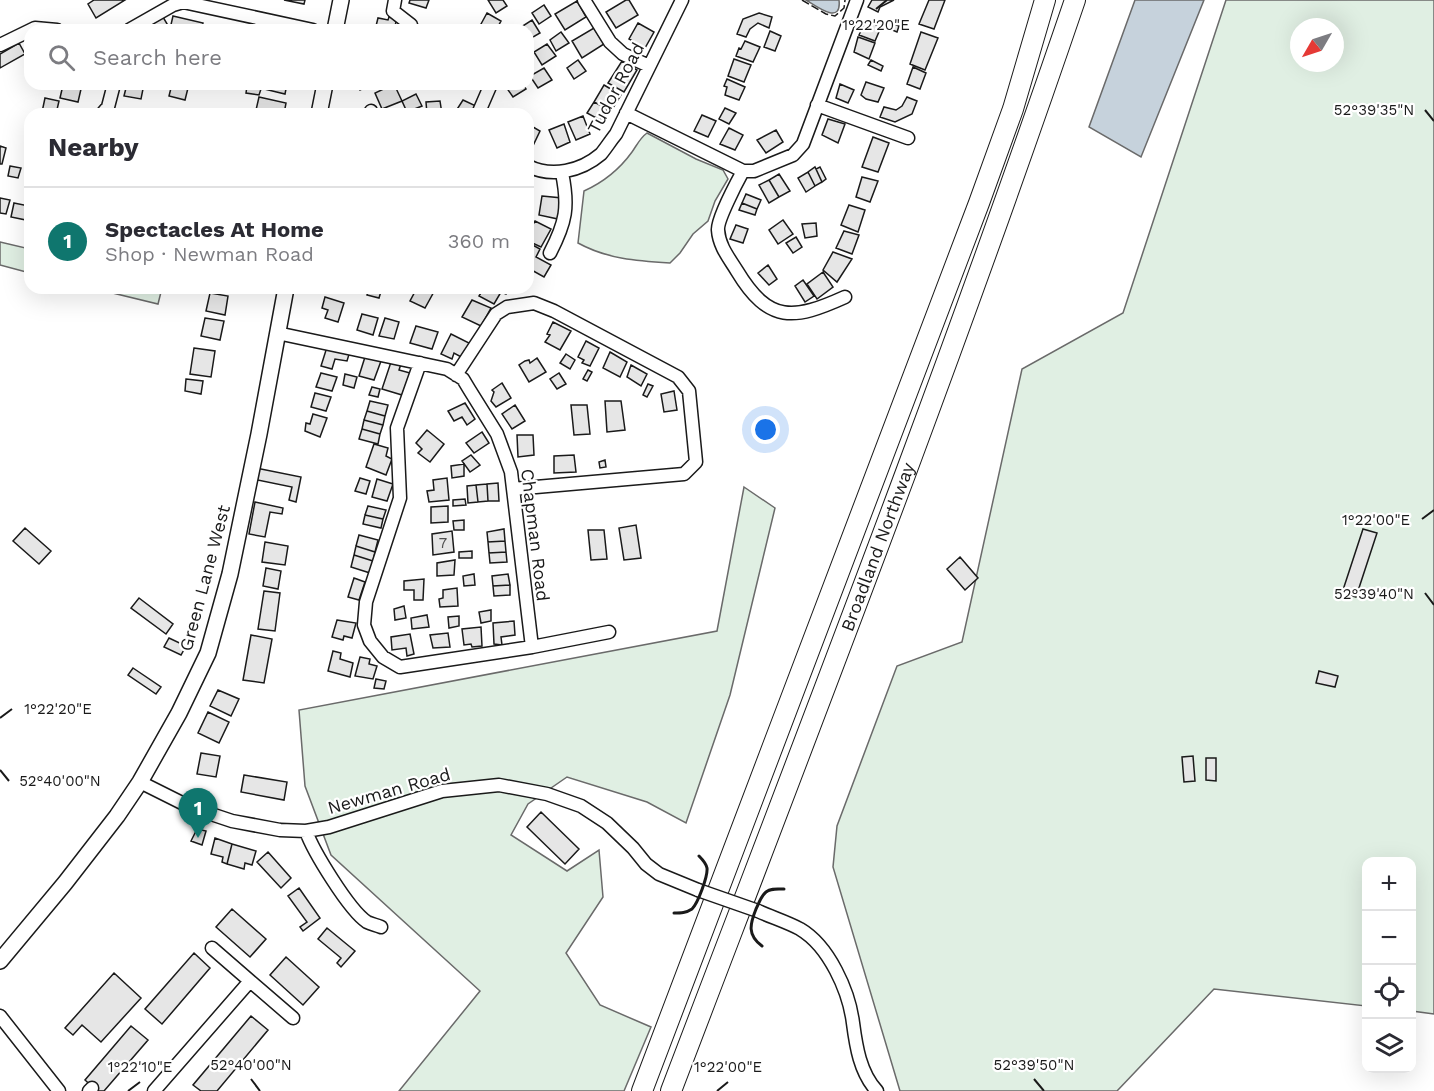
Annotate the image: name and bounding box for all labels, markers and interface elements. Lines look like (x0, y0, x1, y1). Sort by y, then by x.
text: 1°22'20"E (842, 16, 910, 34)
north arrow (1290, 18, 1344, 72)
search box (24, 24, 534, 90)
street label: Tudor Road (583, 39, 648, 137)
icon: search (45, 41, 78, 74)
text: Search here (93, 45, 222, 70)
text: 52°39'35"N (1334, 101, 1414, 119)
text: Nearby (48, 132, 139, 162)
text: Spectacles At Home (105, 217, 324, 242)
text: 1 (63, 229, 72, 253)
text: 360 m (448, 229, 510, 253)
text: Shop · Newman Road (105, 242, 314, 266)
your location (751, 415, 780, 444)
street label: Broadland Northway (836, 459, 919, 634)
street label: Chapman Road (517, 467, 554, 602)
street label: Green Lane West (175, 502, 234, 653)
text: 1°22'00"E (1342, 511, 1410, 529)
house number: 7 (439, 534, 447, 552)
text: 52°39'40"N (1334, 585, 1414, 603)
text: 1°22'20"E (24, 700, 92, 718)
street label: Newman Road (325, 763, 453, 818)
text: 52°40'00"N (19, 772, 101, 790)
pin: 1 (178, 788, 218, 838)
map controls (1362, 857, 1416, 1073)
button: + (1362, 857, 1416, 911)
button: − (1362, 911, 1416, 965)
button: locate (1362, 965, 1416, 1019)
button: layers (1362, 1019, 1416, 1073)
text: 52°40'00"N (210, 1056, 292, 1074)
text: 52°39'50"N (993, 1056, 1075, 1074)
text: 1°22'10"E (108, 1058, 172, 1076)
text: 1°22'00"E (694, 1058, 762, 1076)

